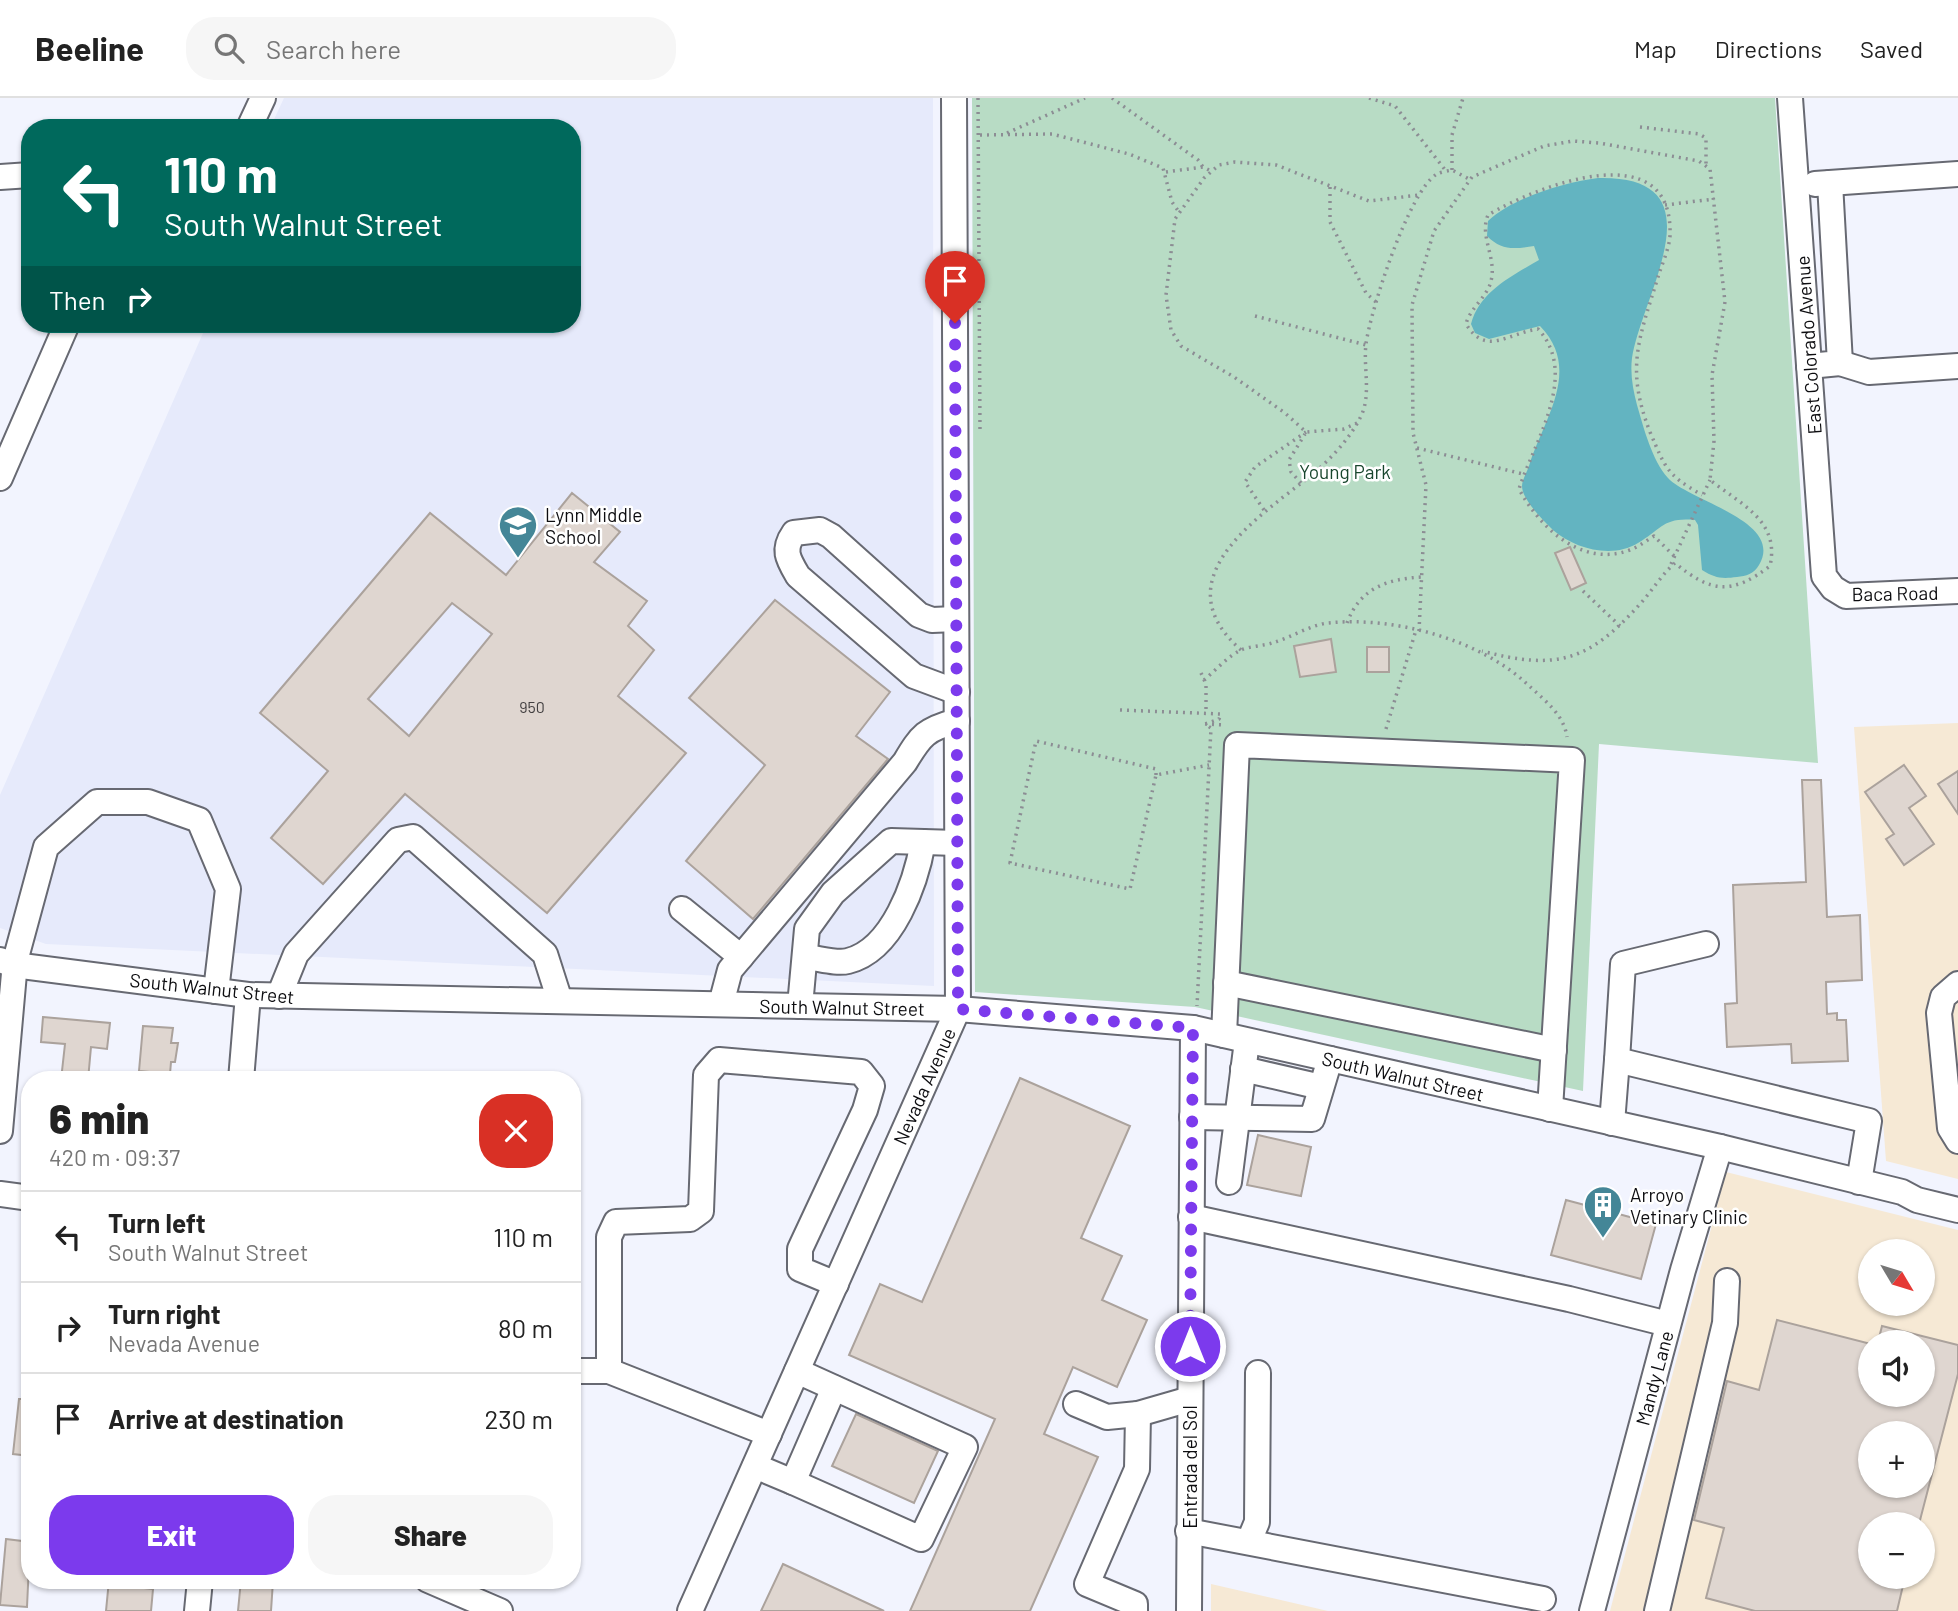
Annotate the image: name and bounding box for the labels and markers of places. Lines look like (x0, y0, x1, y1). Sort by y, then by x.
pin (925, 251, 985, 323)
place label: Lynn Middle School (545, 503, 642, 548)
school or university icon: Lynn Middle School (497, 504, 539, 559)
place label: Arroyo Vetinary Clinic (1630, 1183, 1748, 1228)
building icon: Arroyo Vetinary Clinic (1582, 1184, 1624, 1239)

